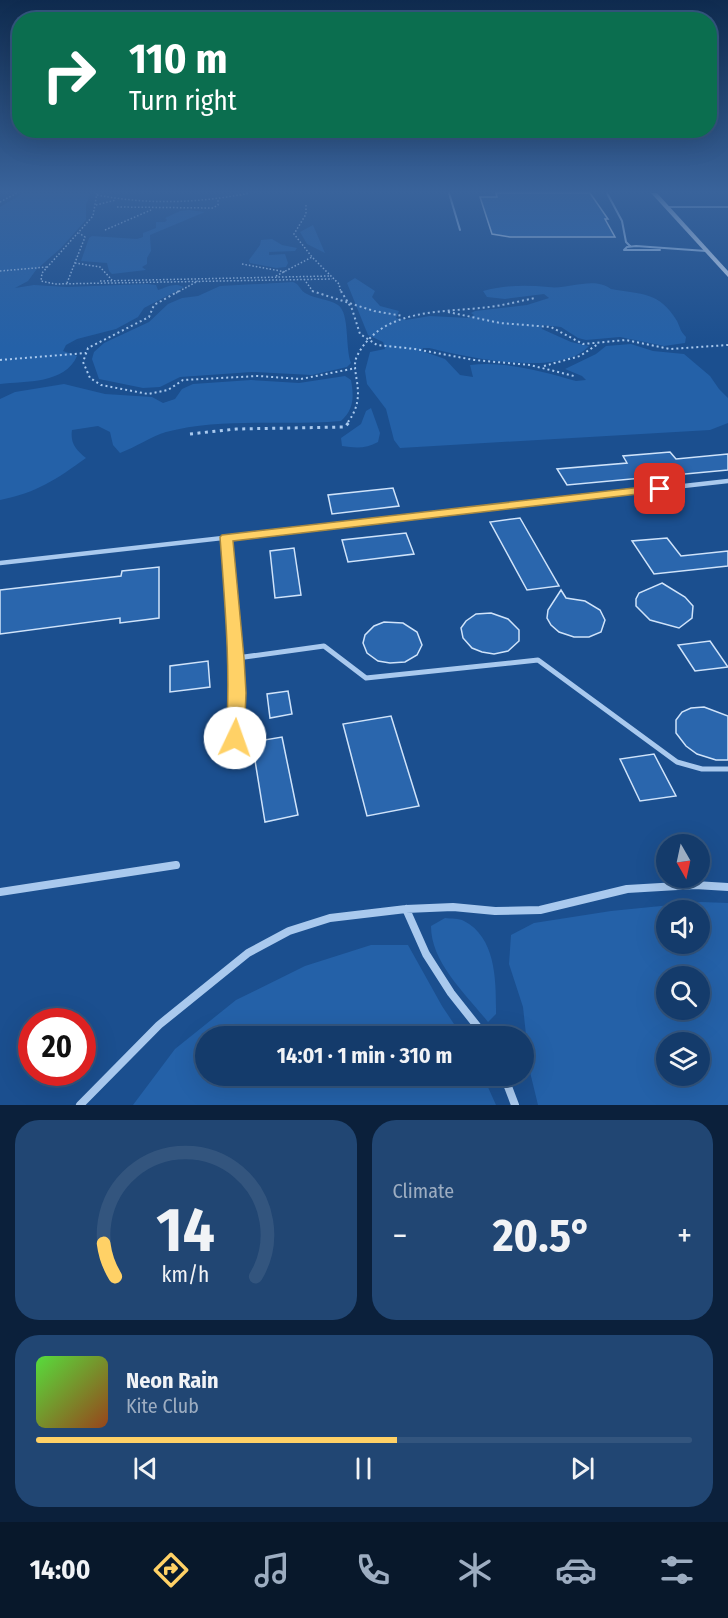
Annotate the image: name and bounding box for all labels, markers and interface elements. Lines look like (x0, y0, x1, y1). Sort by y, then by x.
text: 110 m (129, 34, 228, 84)
icon: right (30, 36, 108, 114)
text: Turn right (129, 85, 237, 117)
pin (634, 463, 685, 514)
icon: arrive (643, 472, 676, 505)
position arrow (203, 706, 267, 770)
north arrow (656, 834, 710, 888)
map controls (656, 834, 710, 1086)
button: sound (656, 900, 710, 954)
button: search (656, 966, 710, 1020)
speed limit sign: 20 (18, 1008, 96, 1086)
button: layers (656, 1032, 710, 1086)
text: 14:01 · 1 min · 310 m (277, 1042, 452, 1069)
text: Climate (393, 1179, 454, 1203)
text: 14 (157, 1193, 215, 1268)
text: 20.5° (493, 1209, 592, 1263)
text: − (393, 1216, 407, 1256)
text: + (677, 1216, 692, 1256)
text: km/h (162, 1262, 210, 1288)
text: Neon Rain (126, 1367, 219, 1394)
text: Kite Club (126, 1394, 199, 1418)
icon: previous (129, 1452, 162, 1485)
icon: pause (347, 1452, 380, 1485)
icon: next (566, 1452, 599, 1485)
icon: directions (150, 1549, 192, 1591)
icon: music (251, 1549, 293, 1591)
icon: phone (352, 1549, 394, 1591)
icon: climate (454, 1549, 496, 1591)
icon: car (555, 1549, 597, 1591)
icon: filters (656, 1549, 698, 1591)
text: 14:00 (30, 1554, 91, 1586)

